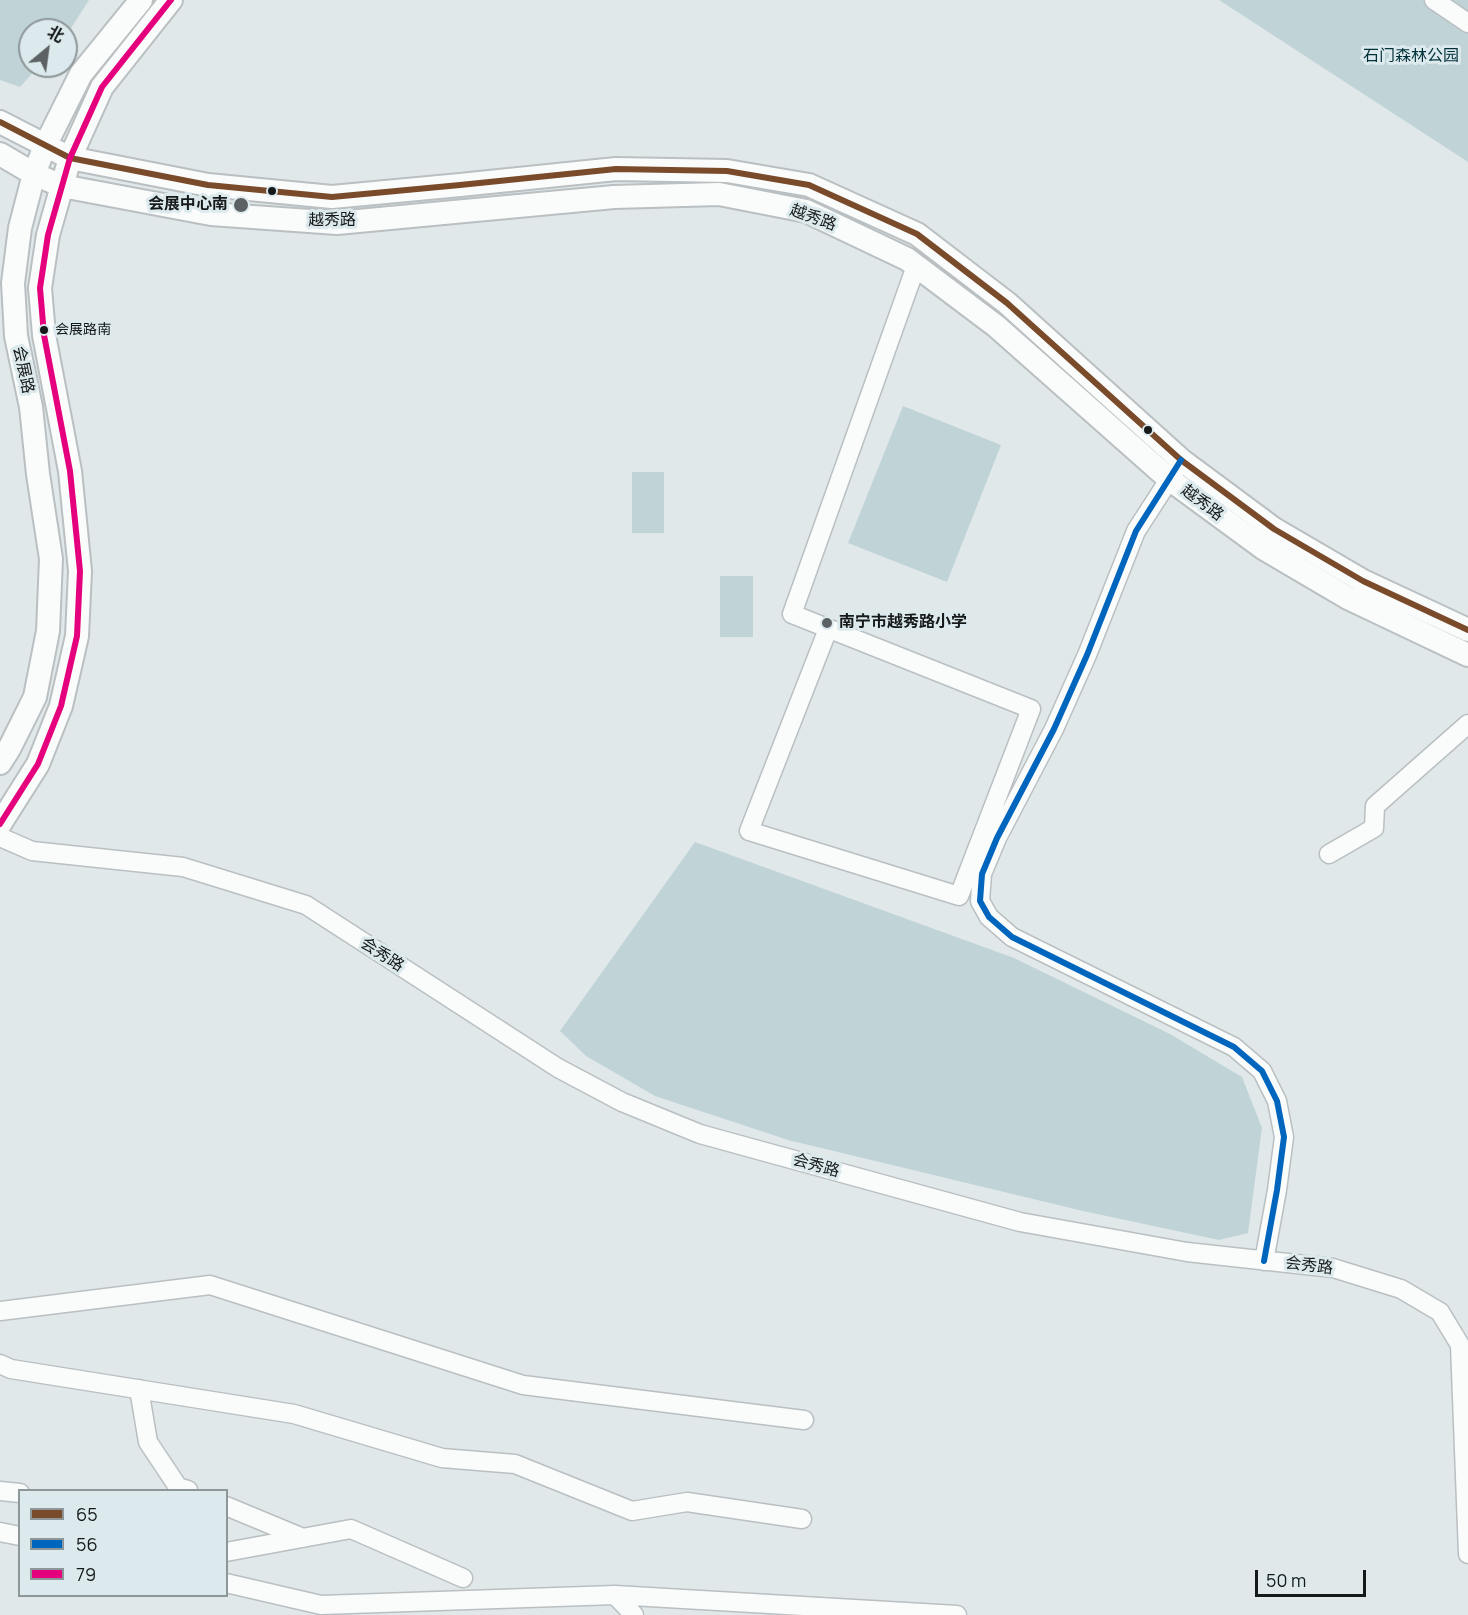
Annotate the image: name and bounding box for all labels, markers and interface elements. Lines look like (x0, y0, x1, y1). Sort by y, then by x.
north arrow (18, 18, 78, 78)
text: 北 (43, 20, 68, 48)
park label: 石门森林公园 (1363, 47, 1459, 67)
unlabelled marker (266, 185, 278, 197)
place label: 会展中心南 (148, 195, 228, 215)
marker: 会展中心南 (232, 196, 250, 214)
street label: 越秀路 (787, 201, 839, 235)
street label: 越秀路 (308, 211, 356, 231)
place label: 会展路南 (55, 322, 111, 338)
marker: 会展路南 (38, 324, 50, 336)
street label: 会展路 (9, 345, 37, 395)
unlabelled marker (1142, 424, 1154, 436)
street label: 越秀路 (1177, 481, 1227, 525)
place label: 南宁市越秀路小学 (839, 613, 967, 633)
marker: 南宁市越秀路小学 (820, 616, 834, 630)
street label: 会秀路 (357, 934, 407, 976)
street label: 会秀路 (790, 1151, 842, 1181)
street label: 会秀路 (1284, 1254, 1334, 1278)
legend (18, 1489, 228, 1597)
text: 65 (76, 1502, 98, 1526)
text: 56 (76, 1532, 98, 1556)
scale bar (1258, 1558, 1369, 1596)
text: 79 (76, 1562, 96, 1586)
text: 50 m (1266, 1568, 1306, 1592)

